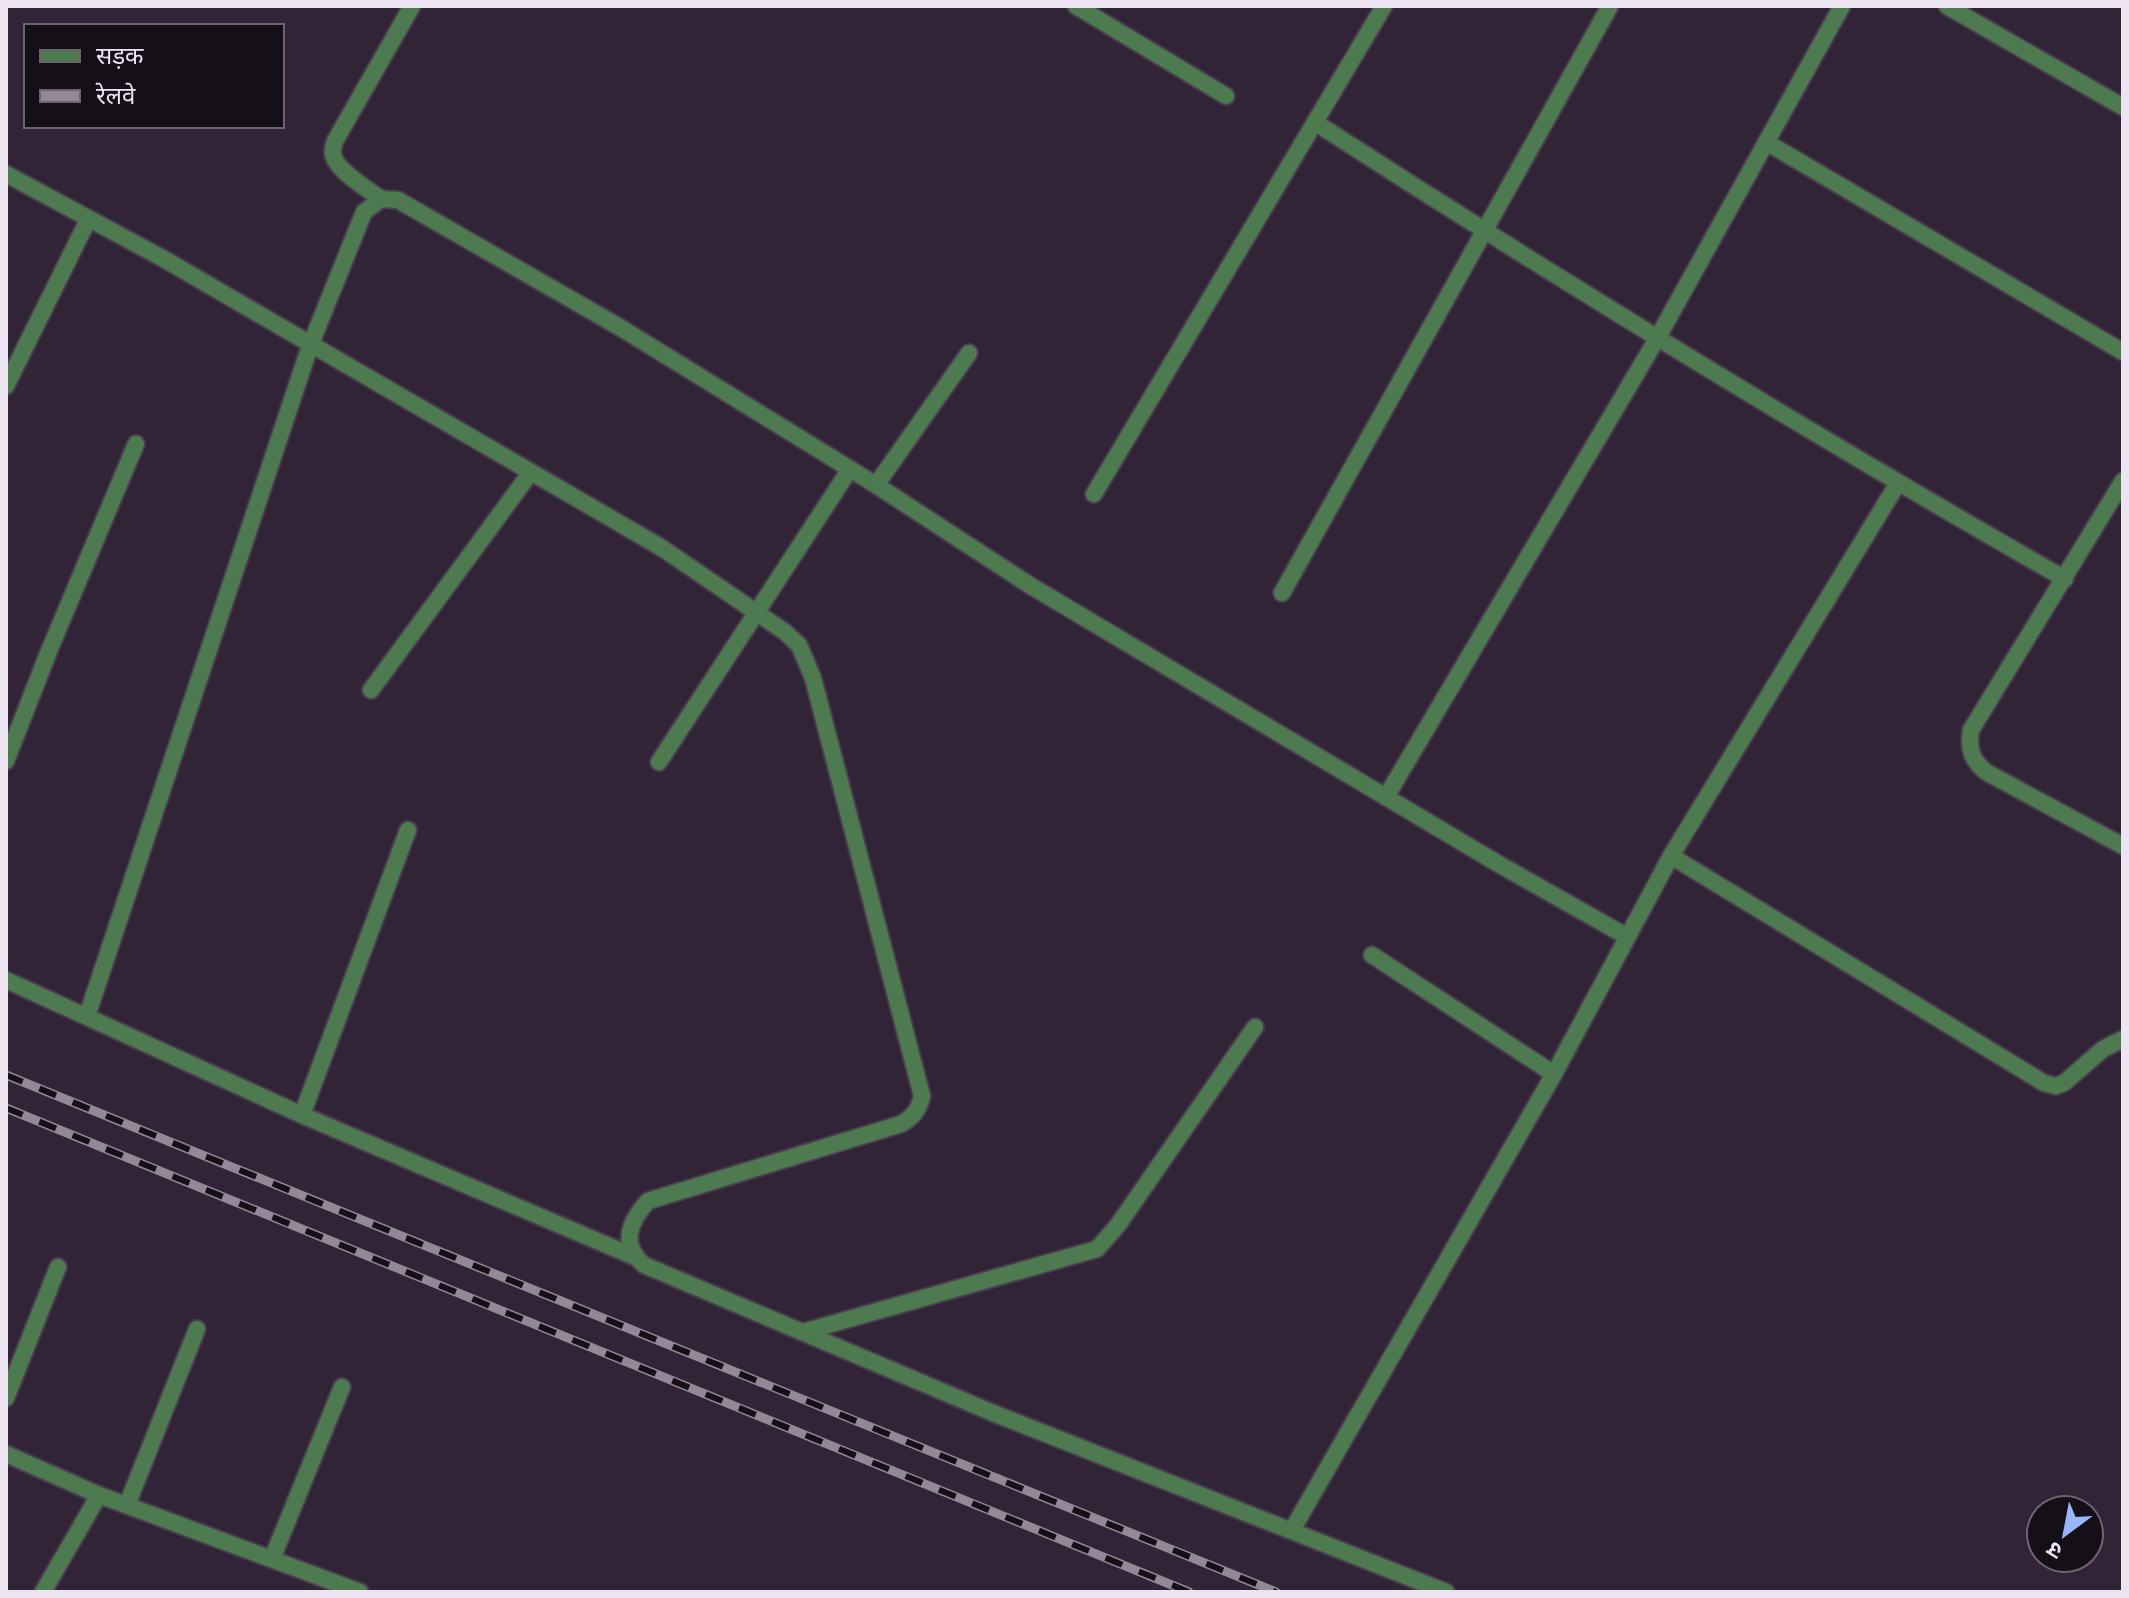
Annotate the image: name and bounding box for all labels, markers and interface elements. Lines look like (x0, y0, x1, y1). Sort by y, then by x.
legend (24, 24, 284, 128)
text: सड़क (96, 40, 144, 69)
text: रेलवे (95, 80, 136, 109)
north arrow (2025, 1494, 2105, 1574)
text: उ (2041, 1536, 2067, 1566)

